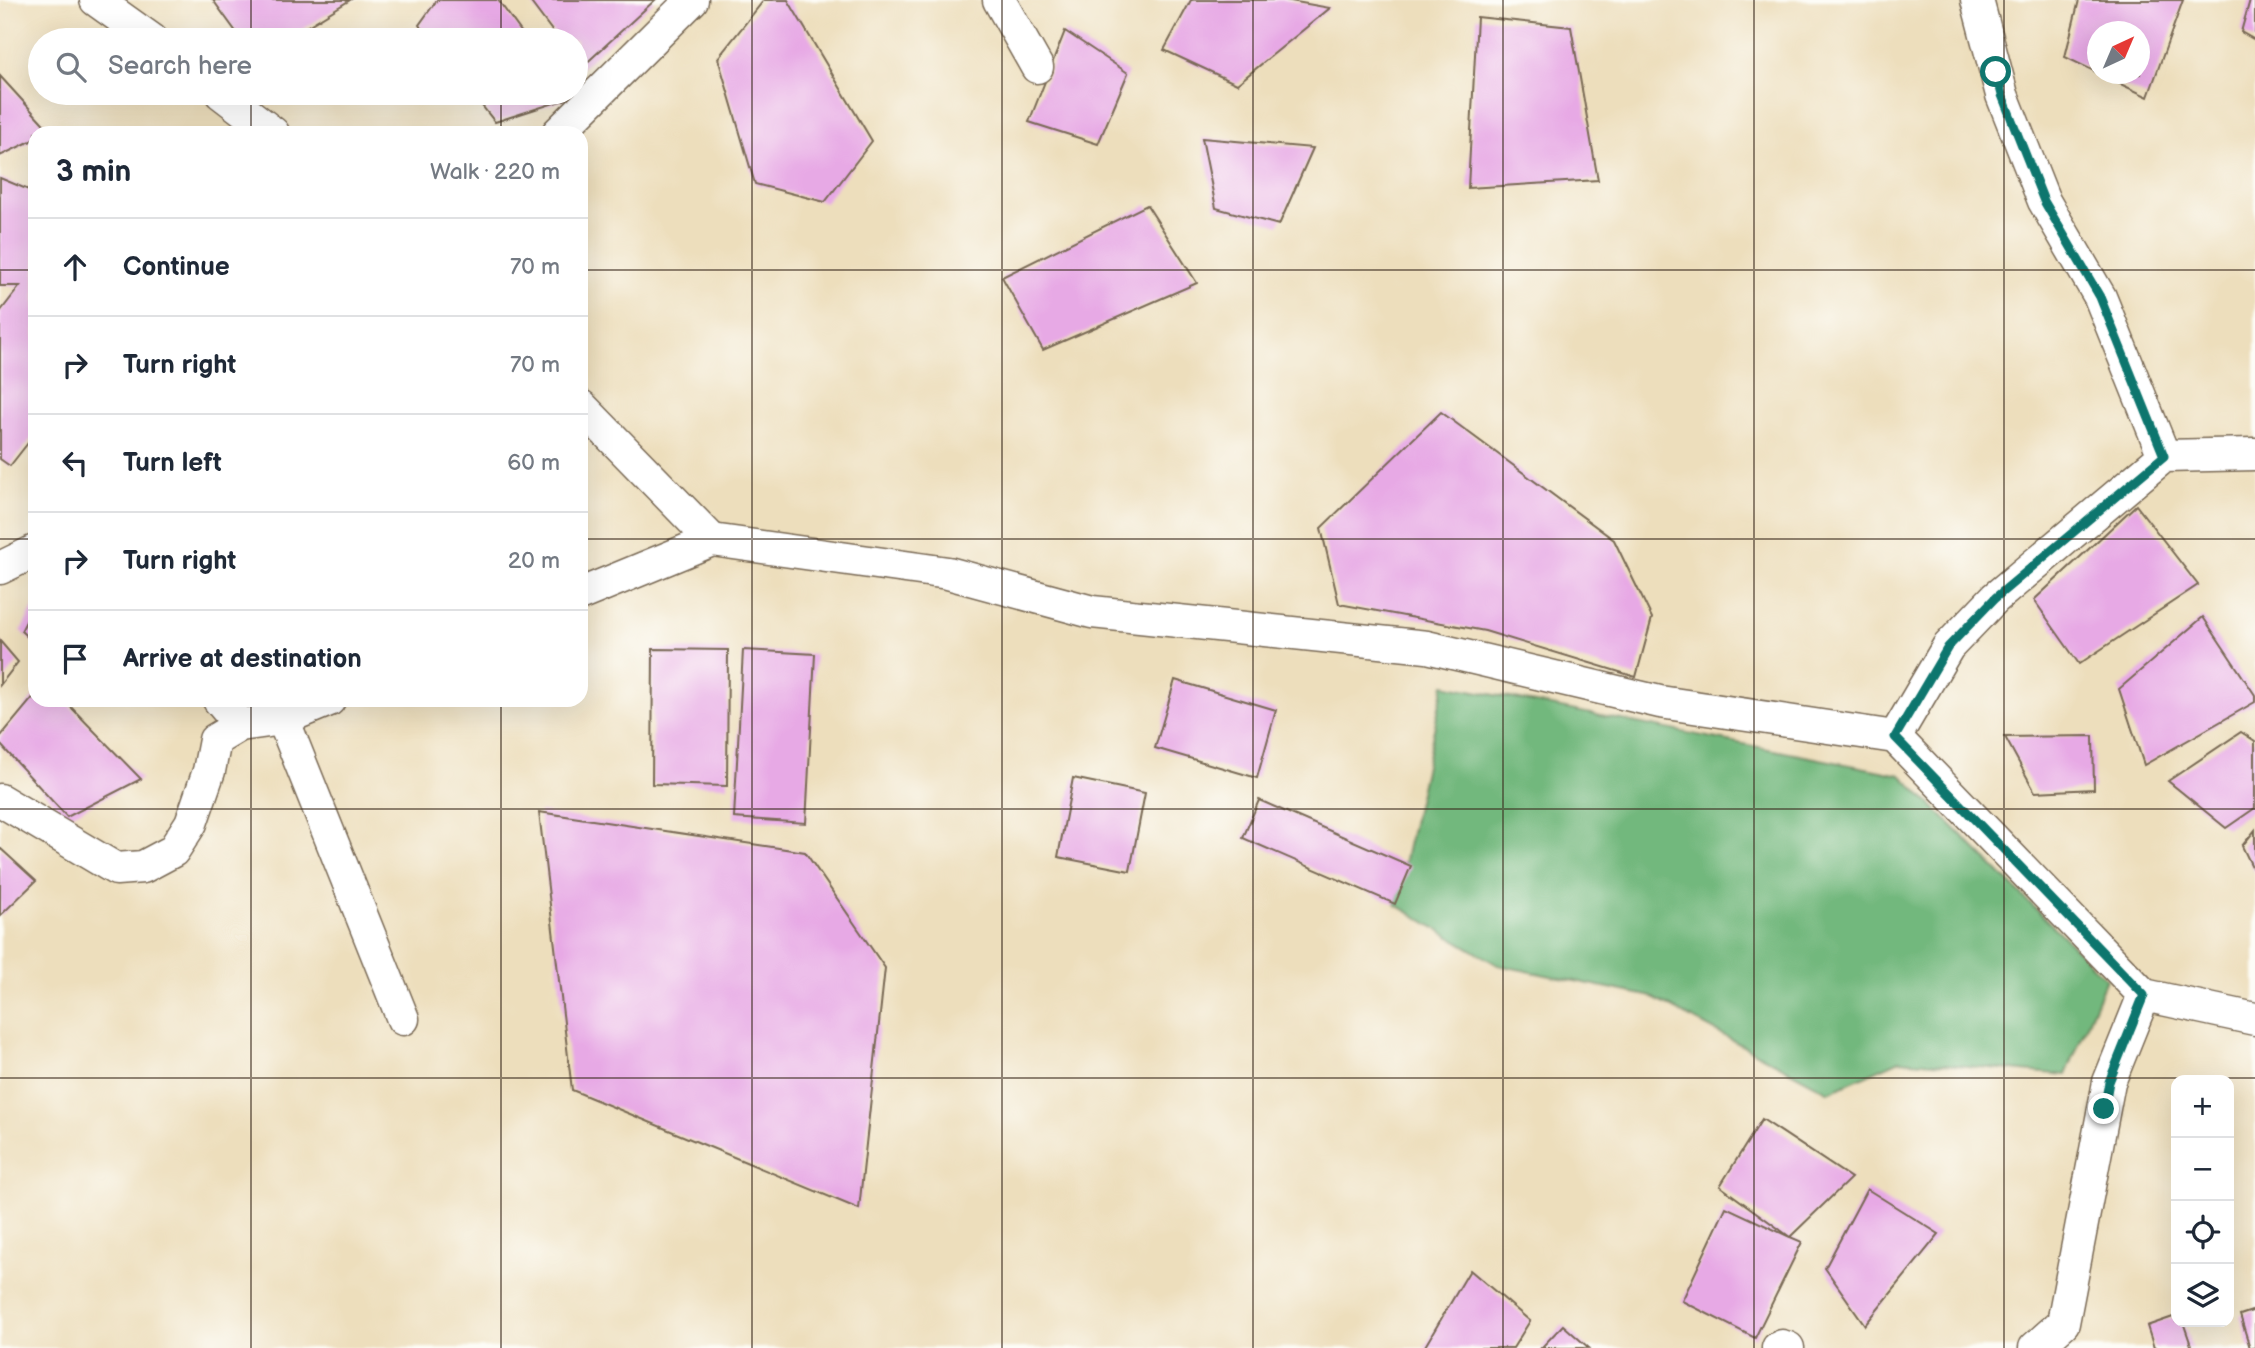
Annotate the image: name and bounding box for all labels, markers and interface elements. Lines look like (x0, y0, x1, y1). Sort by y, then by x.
north arrow (2087, 21, 2150, 84)
search box (28, 28, 588, 105)
icon: search (52, 48, 90, 86)
text: Search here (108, 51, 252, 82)
route start (1980, 56, 2011, 87)
text: 3 min (56, 154, 131, 190)
text: Walk · 220 m (430, 158, 560, 186)
icon: ahead (56, 248, 94, 286)
text: Continue (123, 252, 230, 283)
text: 70 m (510, 253, 560, 281)
icon: right (56, 346, 94, 384)
text: Turn right (123, 350, 236, 381)
text: 70 m (510, 351, 560, 379)
icon: left (56, 444, 94, 482)
text: Turn left (123, 448, 222, 479)
text: 60 m (507, 449, 560, 477)
icon: right (56, 542, 94, 580)
text: Turn right (123, 546, 236, 577)
text: 20 m (508, 547, 560, 575)
icon: arrive (56, 640, 94, 678)
text: Arrive at destination (123, 644, 362, 675)
map controls (2171, 1075, 2234, 1327)
button: + (2171, 1075, 2234, 1138)
route end (2088, 1093, 2119, 1124)
button: − (2171, 1138, 2234, 1201)
button: locate (2171, 1201, 2234, 1264)
button: layers (2171, 1264, 2234, 1327)

